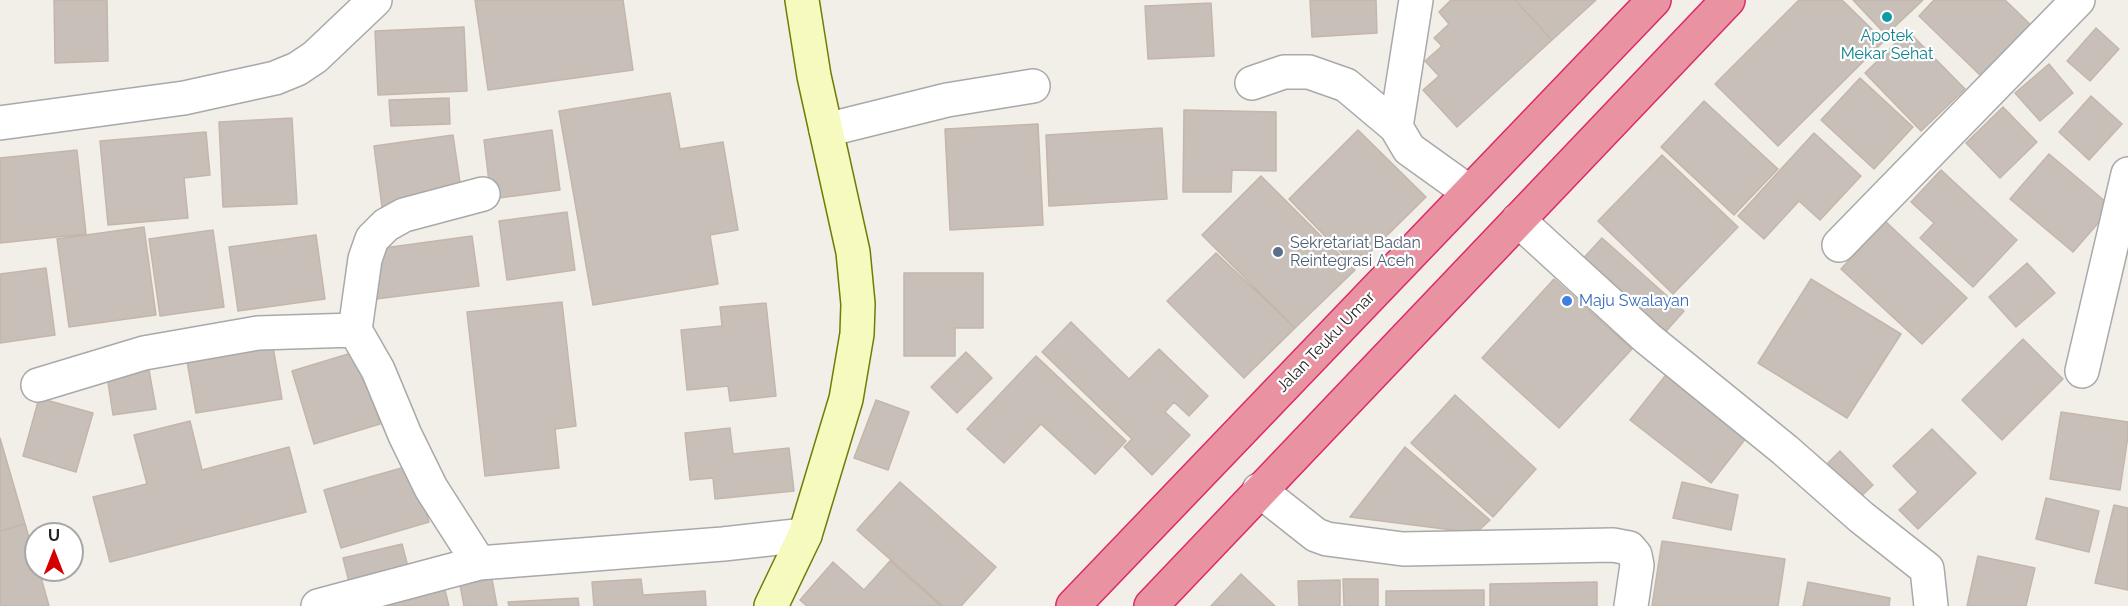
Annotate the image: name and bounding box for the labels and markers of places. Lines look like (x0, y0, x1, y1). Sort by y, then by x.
marker: Apotek Mekar Sehat (1880, 10, 1894, 24)
place label: Apotek Mekar Sehat (1841, 26, 1933, 64)
place label: Sekretariat Badan Reintegrasi Aceh (1290, 233, 1421, 271)
marker: Sekretariat Badan Reintegrasi Aceh (1271, 245, 1285, 259)
place label: Maju Swalayan (1579, 291, 1689, 311)
marker: Maju Swalayan (1560, 294, 1574, 308)

